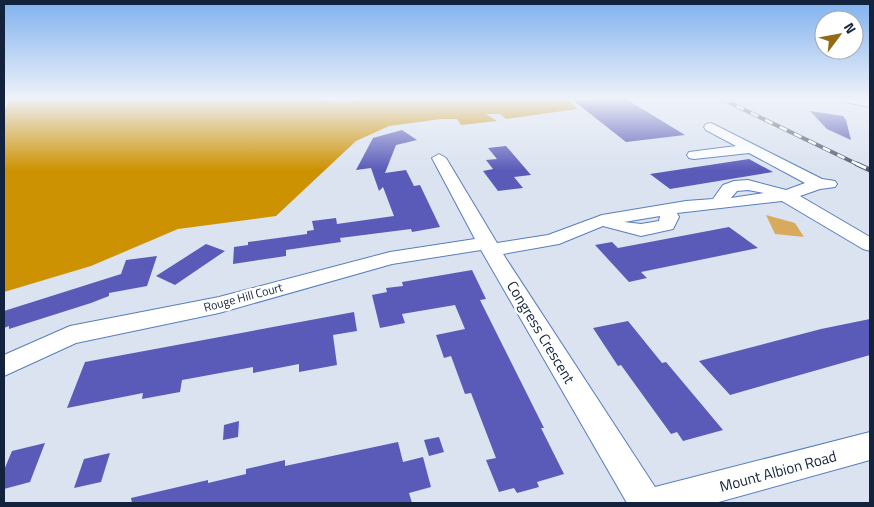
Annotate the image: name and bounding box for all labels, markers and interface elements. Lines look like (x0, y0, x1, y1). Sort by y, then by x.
north arrow (814, 10, 864, 60)
text: N (839, 18, 862, 38)
street label: Congress Crescent (501, 276, 581, 388)
street label: Rouge Hill Court (201, 277, 285, 317)
street label: Mount Albion Road (717, 444, 839, 498)

